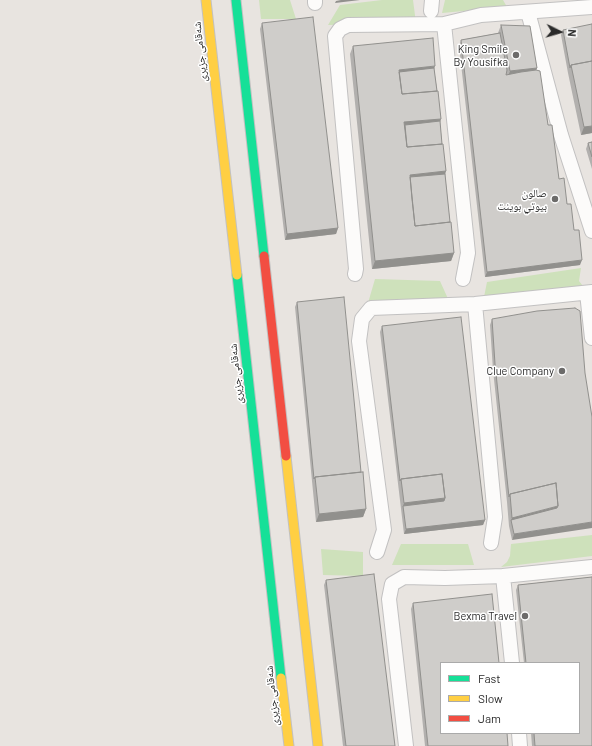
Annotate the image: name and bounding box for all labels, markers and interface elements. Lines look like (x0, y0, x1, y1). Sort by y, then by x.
north arrow (540, 12, 580, 52)
street label: شەقامی جزیری (190, 21, 210, 83)
text: N (566, 29, 579, 37)
place label: King Smile By Yousifka (453, 42, 508, 68)
marker: King Smile By Yousifka (511, 50, 521, 60)
place label: صالون بيوتي بوينت (497, 186, 547, 212)
marker: صالون بيوتي بوينت (550, 194, 560, 204)
street label: شەقامی جزیری (226, 343, 246, 405)
place label: Clue Company (486, 364, 554, 378)
marker: Clue Company (557, 366, 567, 376)
place label: Bexma Travel (454, 609, 517, 623)
marker: Bexma Travel (520, 611, 530, 621)
legend (440, 662, 580, 734)
street label: شەقامی جزیری (262, 665, 282, 727)
text: Fast (478, 671, 501, 685)
text: Slow (478, 691, 503, 705)
text: Jam (478, 711, 501, 725)

